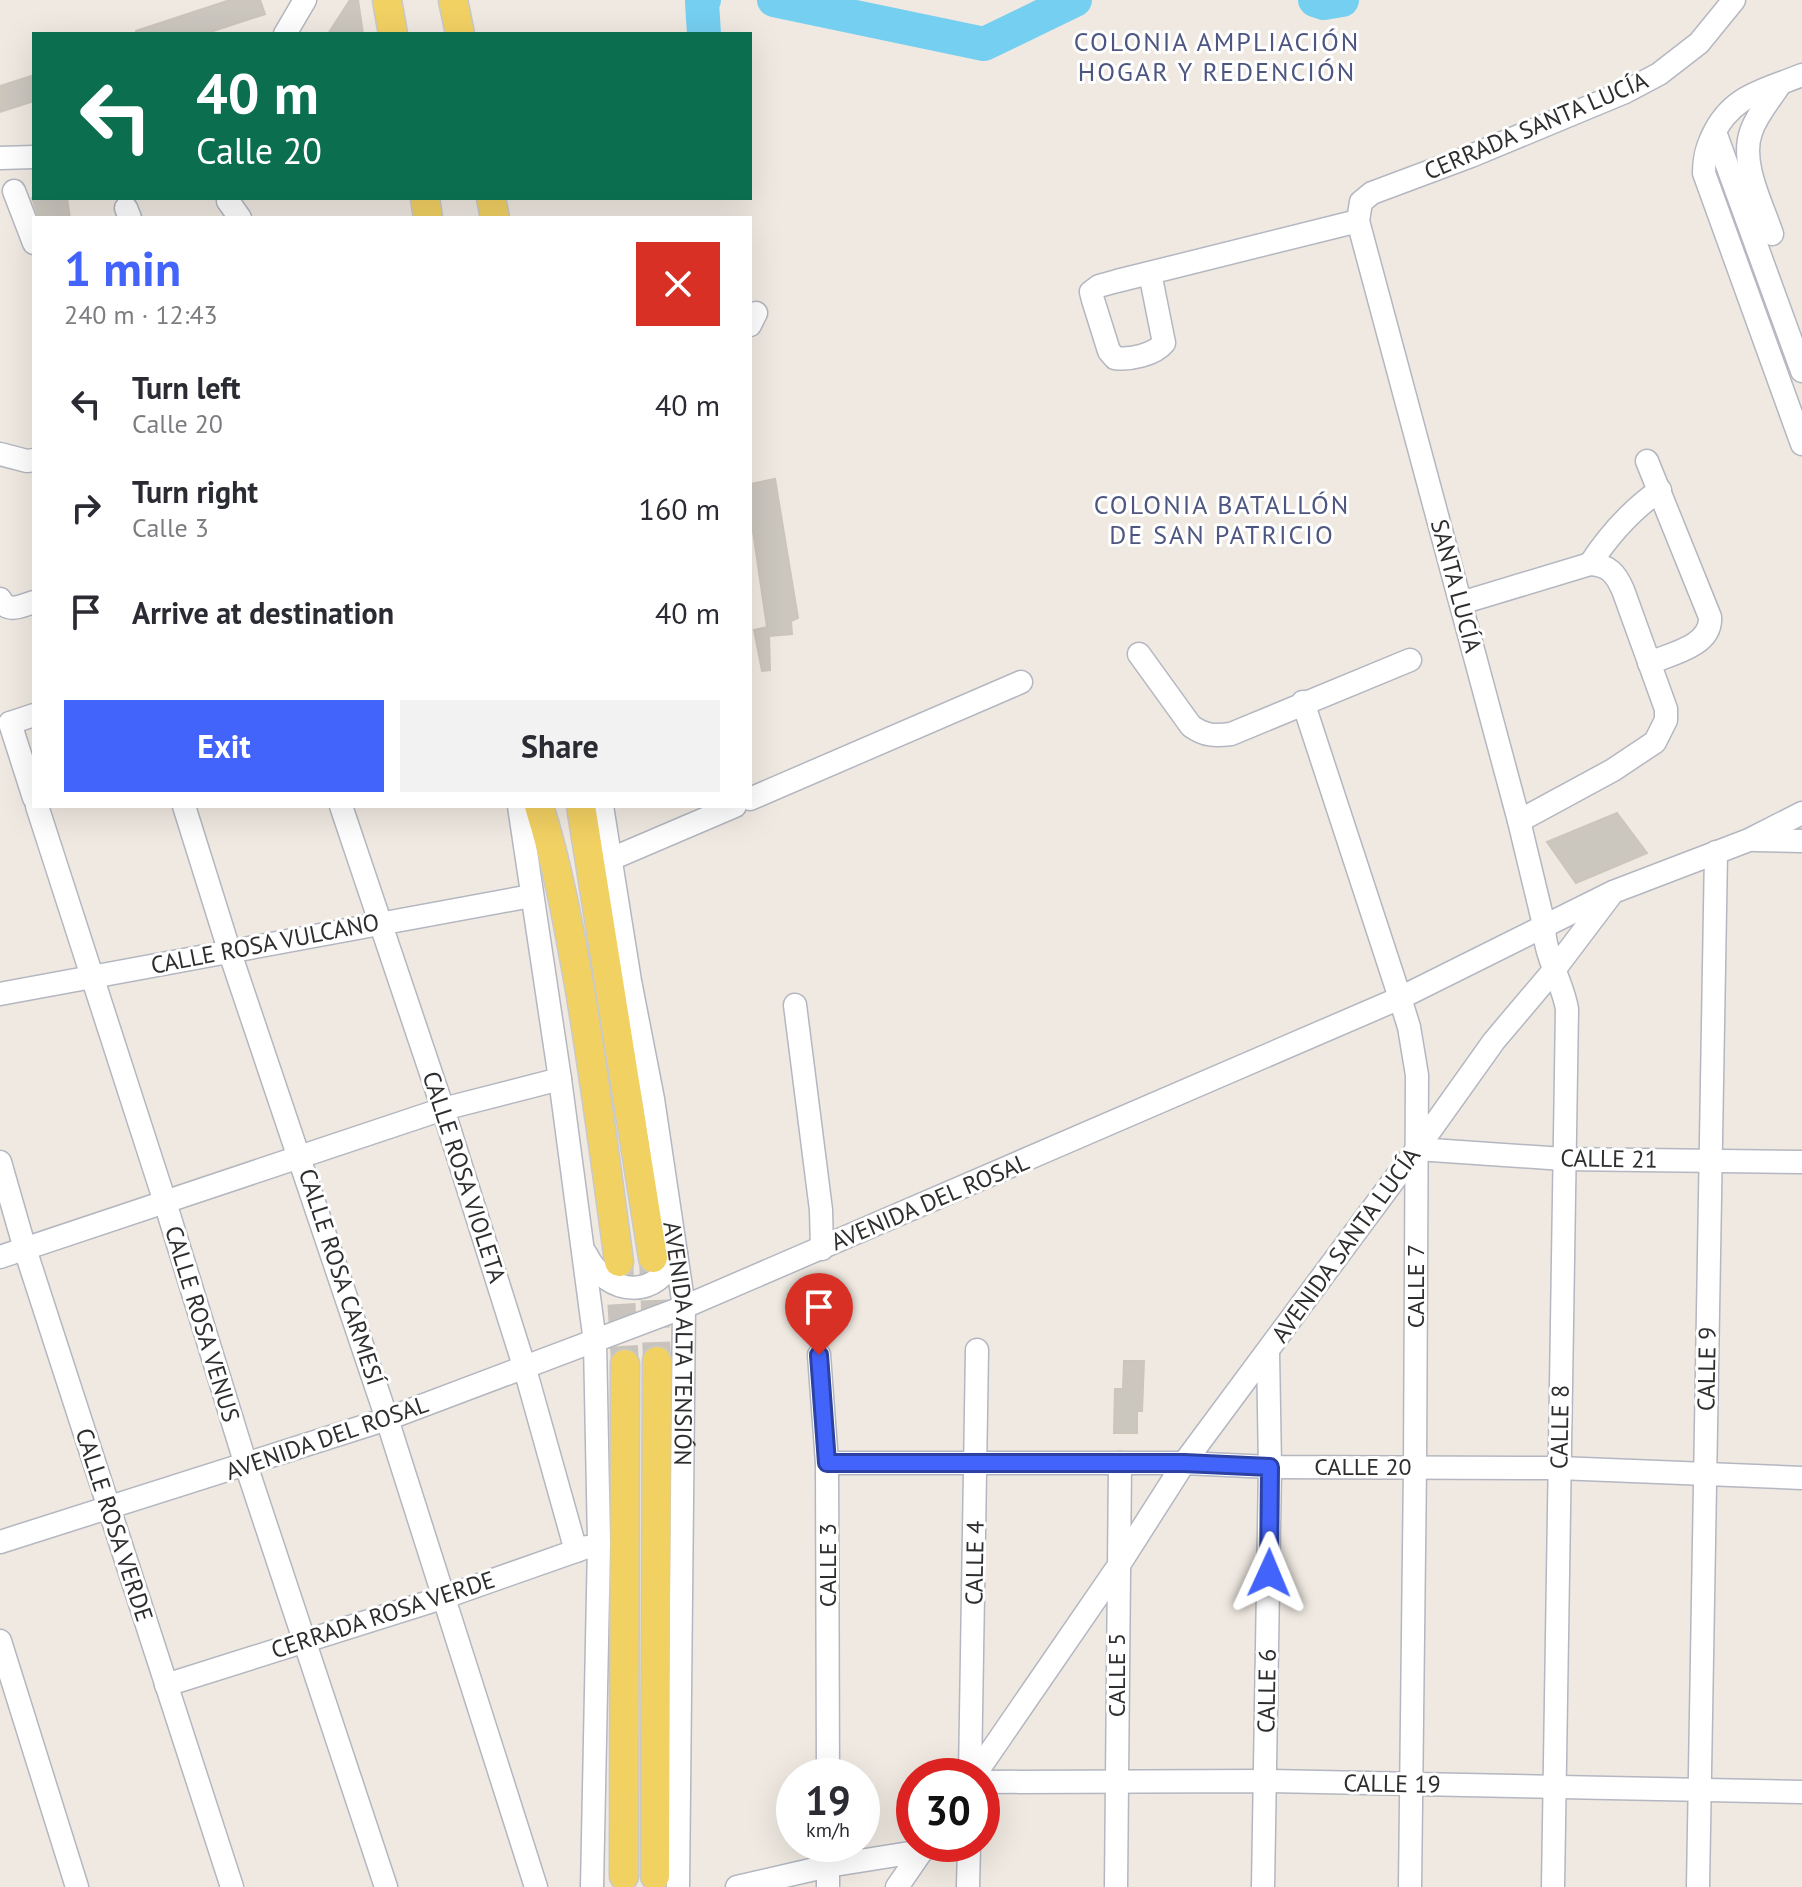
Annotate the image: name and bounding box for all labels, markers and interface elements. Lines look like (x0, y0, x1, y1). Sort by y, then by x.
district label: COLONIA AMPLIACIÓN HOGAR Y REDENCIÓN (1074, 25, 1360, 88)
text: 40 m (196, 57, 319, 129)
icon: left (64, 64, 168, 168)
street label: CERRADA SANTA LUCÍA (1419, 64, 1652, 187)
text: Calle 20 (196, 127, 322, 174)
text: 1 min (64, 237, 181, 299)
button: close (636, 242, 720, 326)
text: 240 m · 12:43 (64, 298, 218, 331)
text: Turn left (132, 368, 240, 407)
icon: left (64, 382, 108, 426)
text: 40 m (655, 385, 720, 424)
text: Calle 20 (132, 407, 223, 440)
text: Turn right (132, 472, 258, 511)
icon: right (64, 486, 108, 530)
district label: COLONIA BATALLÓN DE SAN PATRICIO (1094, 488, 1350, 551)
text: 160 m (639, 489, 720, 528)
text: Calle 3 (132, 511, 209, 544)
street label: SANTA LUCÍA (1424, 516, 1489, 656)
icon: arrive (64, 590, 108, 634)
text: Arrive at destination (132, 593, 394, 632)
text: 40 m (655, 593, 720, 632)
button: Exit (64, 700, 384, 792)
button: Share (400, 700, 720, 792)
street label: CALLE ROSA VULCANO (148, 906, 382, 981)
street label: CALLE ROSA VIOLETA (416, 1067, 513, 1286)
street label: AVENIDA SANTA LUCÍA (1264, 1141, 1427, 1348)
street label: CALLE 21 (1560, 1142, 1658, 1175)
street label: AVENIDA DEL ROSAL (826, 1146, 1034, 1257)
street label: CALLE ROSA CARMESÍ (292, 1165, 391, 1390)
street label: AVENIDA ALTA TENSIÓN (656, 1219, 701, 1466)
street label: CALLE ROSA VENUS (158, 1222, 247, 1426)
street label: CALLE 7 (1400, 1244, 1431, 1328)
pin (785, 1273, 853, 1355)
icon: arrive (797, 1285, 841, 1329)
street label: CALLE 9 (1690, 1327, 1723, 1411)
street label: CALLE 8 (1543, 1385, 1576, 1469)
street label: AVENIDA DEL ROSAL (221, 1388, 432, 1487)
street label: CALLE ROSA VERDE (69, 1424, 160, 1626)
street label: CALLE 20 (1314, 1451, 1412, 1482)
street label: CALLE 4 (958, 1521, 991, 1605)
street label: CALLE 3 (812, 1523, 843, 1607)
position arrow (1227, 1531, 1311, 1615)
street label: CERRADA ROSA VERDE (267, 1564, 499, 1665)
street label: CALLE 5 (1101, 1633, 1132, 1717)
street label: CALLE 6 (1250, 1649, 1283, 1733)
speed limit sign: 30 (896, 1758, 1000, 1862)
street label: CALLE 19 (1343, 1767, 1441, 1800)
text: 19 (805, 1774, 851, 1826)
text: km/h (806, 1817, 850, 1843)

